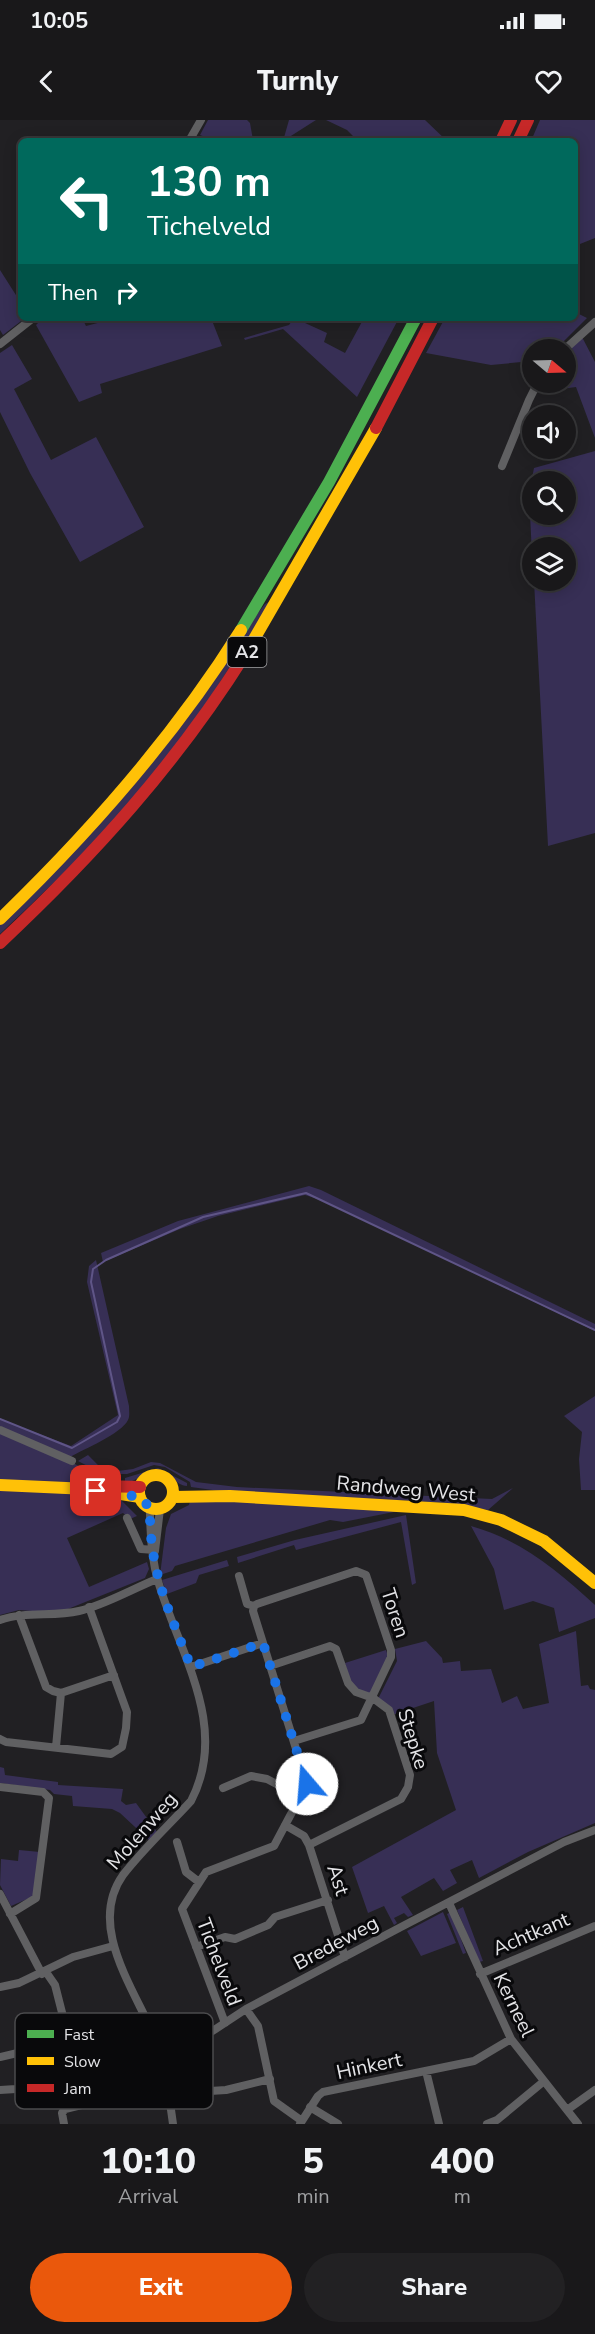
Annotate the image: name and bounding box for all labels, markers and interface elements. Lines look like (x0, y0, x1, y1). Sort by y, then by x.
text: 10:05 (30, 6, 88, 36)
text: Turnly (257, 63, 338, 100)
icon: back (30, 65, 63, 98)
icon: heart (532, 65, 565, 98)
text: 130 m (147, 154, 271, 211)
icon: left (48, 162, 126, 240)
text: Tichelveld (147, 208, 271, 245)
icon: right (110, 276, 143, 309)
text: Then (48, 278, 98, 308)
north arrow (522, 339, 576, 393)
map controls (522, 339, 576, 591)
button: sound (522, 405, 576, 459)
button: search (522, 471, 576, 525)
button: layers (522, 537, 576, 591)
road number: A2 (228, 637, 266, 667)
pin (70, 1465, 121, 1516)
street label: Randweg West (336, 1469, 477, 1509)
icon: arrive (79, 1474, 112, 1507)
street label: Toren (374, 1585, 416, 1641)
street label: Stepke (391, 1705, 435, 1773)
position arrow (275, 1752, 339, 1816)
street label: Molenweg (101, 1786, 183, 1876)
street label: Ast (320, 1861, 356, 1900)
street label: Achtkant (488, 1905, 574, 1962)
street label: Bredeweg (289, 1909, 383, 1977)
street label: Tichelveld (190, 1914, 248, 2010)
street label: Kerneel (487, 1968, 541, 2042)
legend (15, 2013, 213, 2109)
text: Fast (64, 2024, 95, 2046)
street label: Hinkert (334, 2046, 405, 2086)
text: Slow (64, 2051, 101, 2073)
text: Jam (63, 2078, 91, 2100)
text: 10:10 (100, 2137, 196, 2186)
text: 5 (302, 2137, 324, 2186)
text: 400 (430, 2137, 495, 2186)
text: Arrival (118, 2183, 178, 2210)
text: min (296, 2183, 330, 2210)
text: m (454, 2183, 471, 2210)
button: Exit (30, 2253, 292, 2322)
button: Share (304, 2253, 565, 2322)

